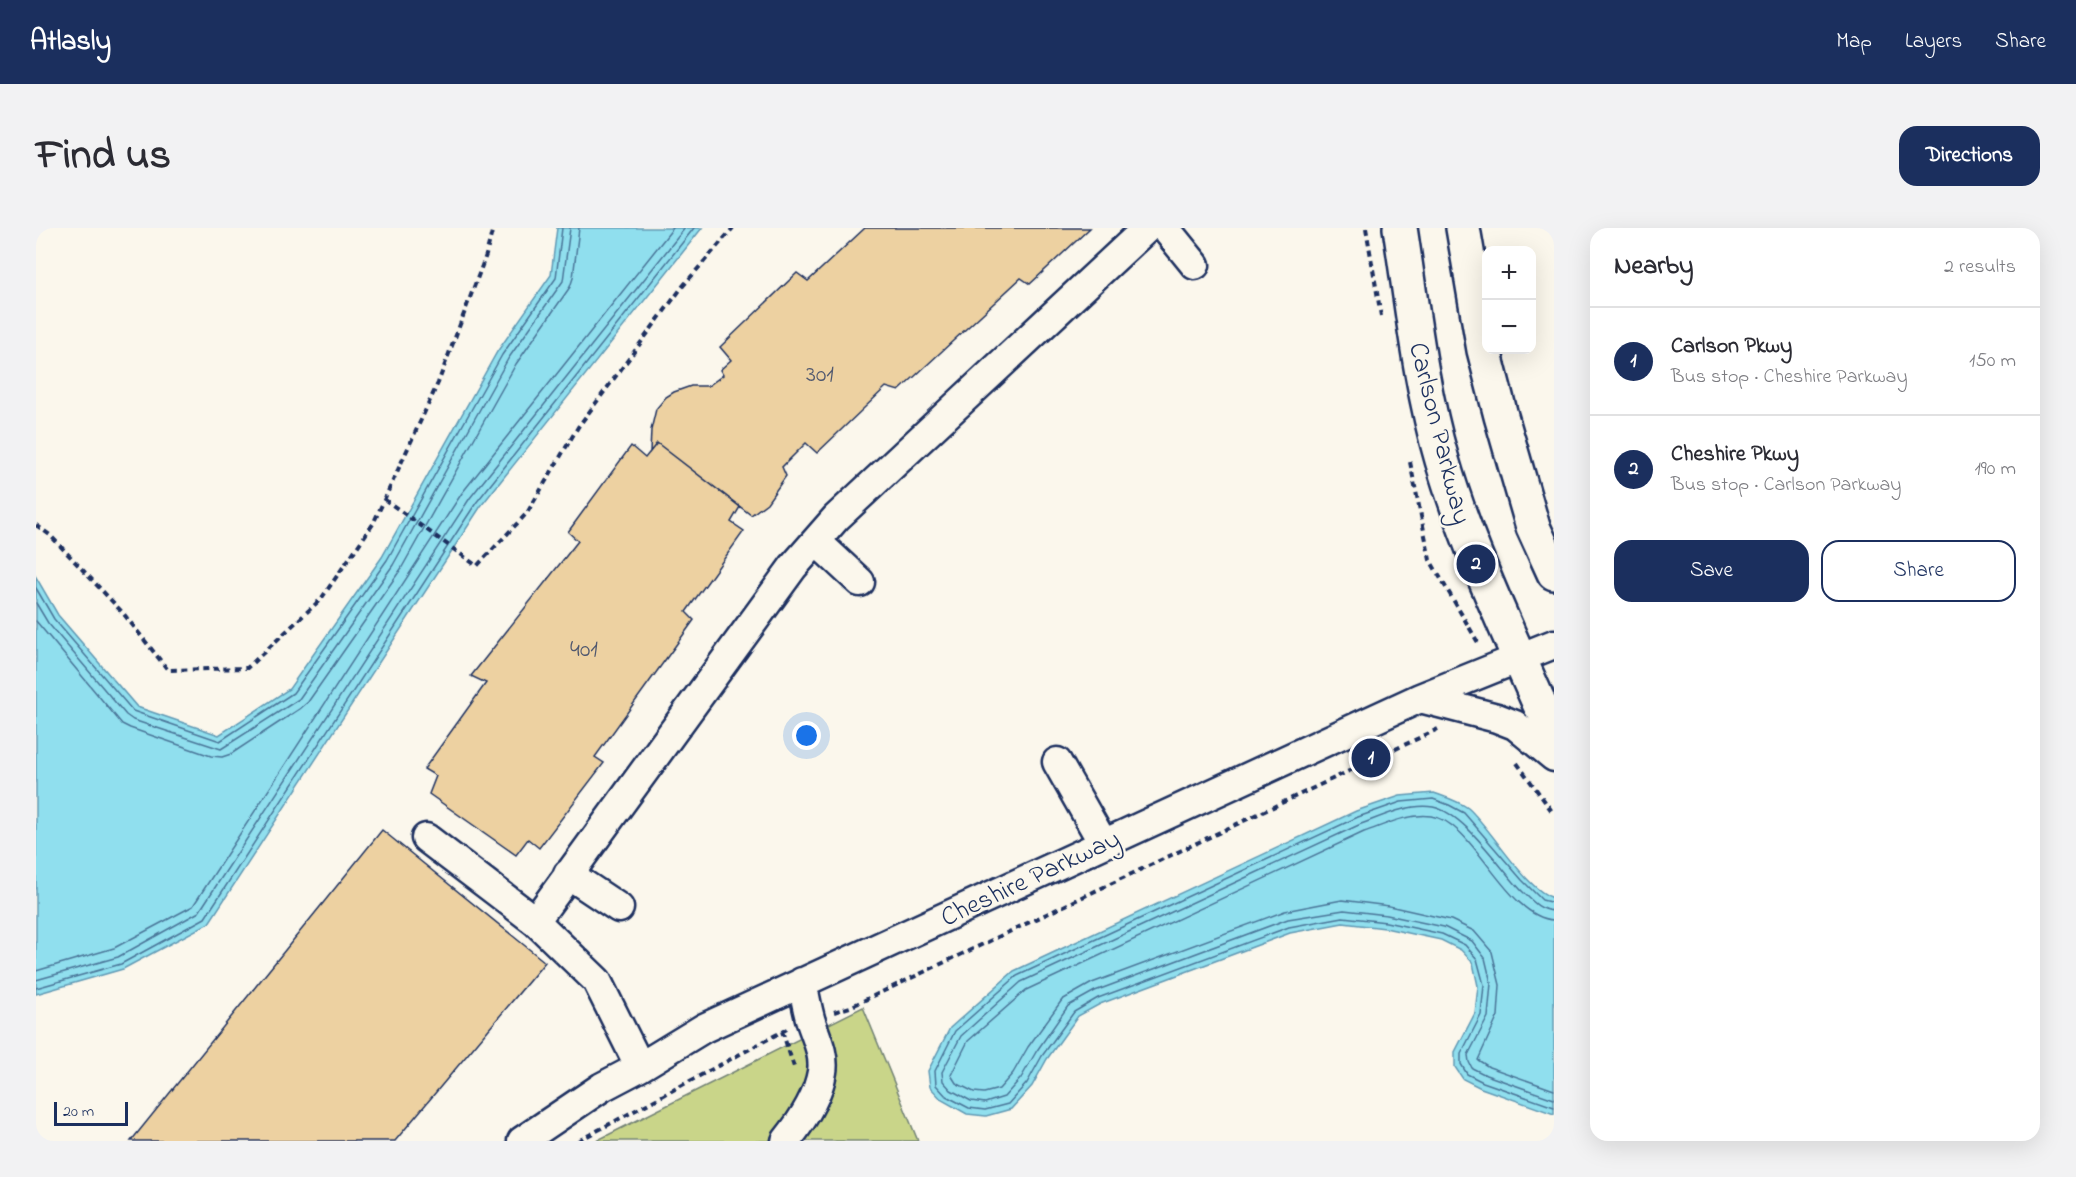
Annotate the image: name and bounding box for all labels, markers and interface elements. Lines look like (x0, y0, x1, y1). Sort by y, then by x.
text: Atlasly (30, 22, 111, 63)
text: Map (1836, 27, 1872, 57)
text: Layers (1905, 27, 1962, 57)
text: Share (1995, 27, 2046, 57)
text: Find us (36, 126, 171, 187)
button: Directions (1899, 126, 2040, 186)
map controls (1482, 246, 1536, 354)
button: + (1482, 246, 1536, 300)
text: Nearby (1614, 248, 1693, 286)
text: 2 results (1944, 253, 2016, 282)
button: − (1482, 300, 1536, 354)
text: Carlson Pkwy (1671, 331, 1792, 363)
street label: Carlson Parkway (1397, 339, 1480, 529)
text: 1 (1630, 347, 1637, 376)
text: 150 m (1969, 347, 2016, 376)
house number: 301 (806, 358, 834, 393)
text: Bus stop · Cheshire Parkway (1671, 363, 1908, 392)
text: Cheshire Pkwy (1671, 439, 1799, 471)
text: 2 (1629, 455, 1638, 484)
text: 190 m (1974, 455, 2016, 484)
text: Bus stop · Carlson Parkway (1671, 471, 1901, 500)
button: Save (1614, 540, 1809, 602)
button: Share (1821, 540, 2016, 602)
pin: 2 (1456, 542, 1496, 586)
house number: 401 (570, 633, 598, 668)
your location (792, 721, 821, 750)
pin: 1 (1352, 736, 1390, 780)
street label: Cheshire Parkway (935, 820, 1127, 938)
scale bar (54, 1099, 128, 1126)
text: 20 m (63, 1100, 94, 1124)

